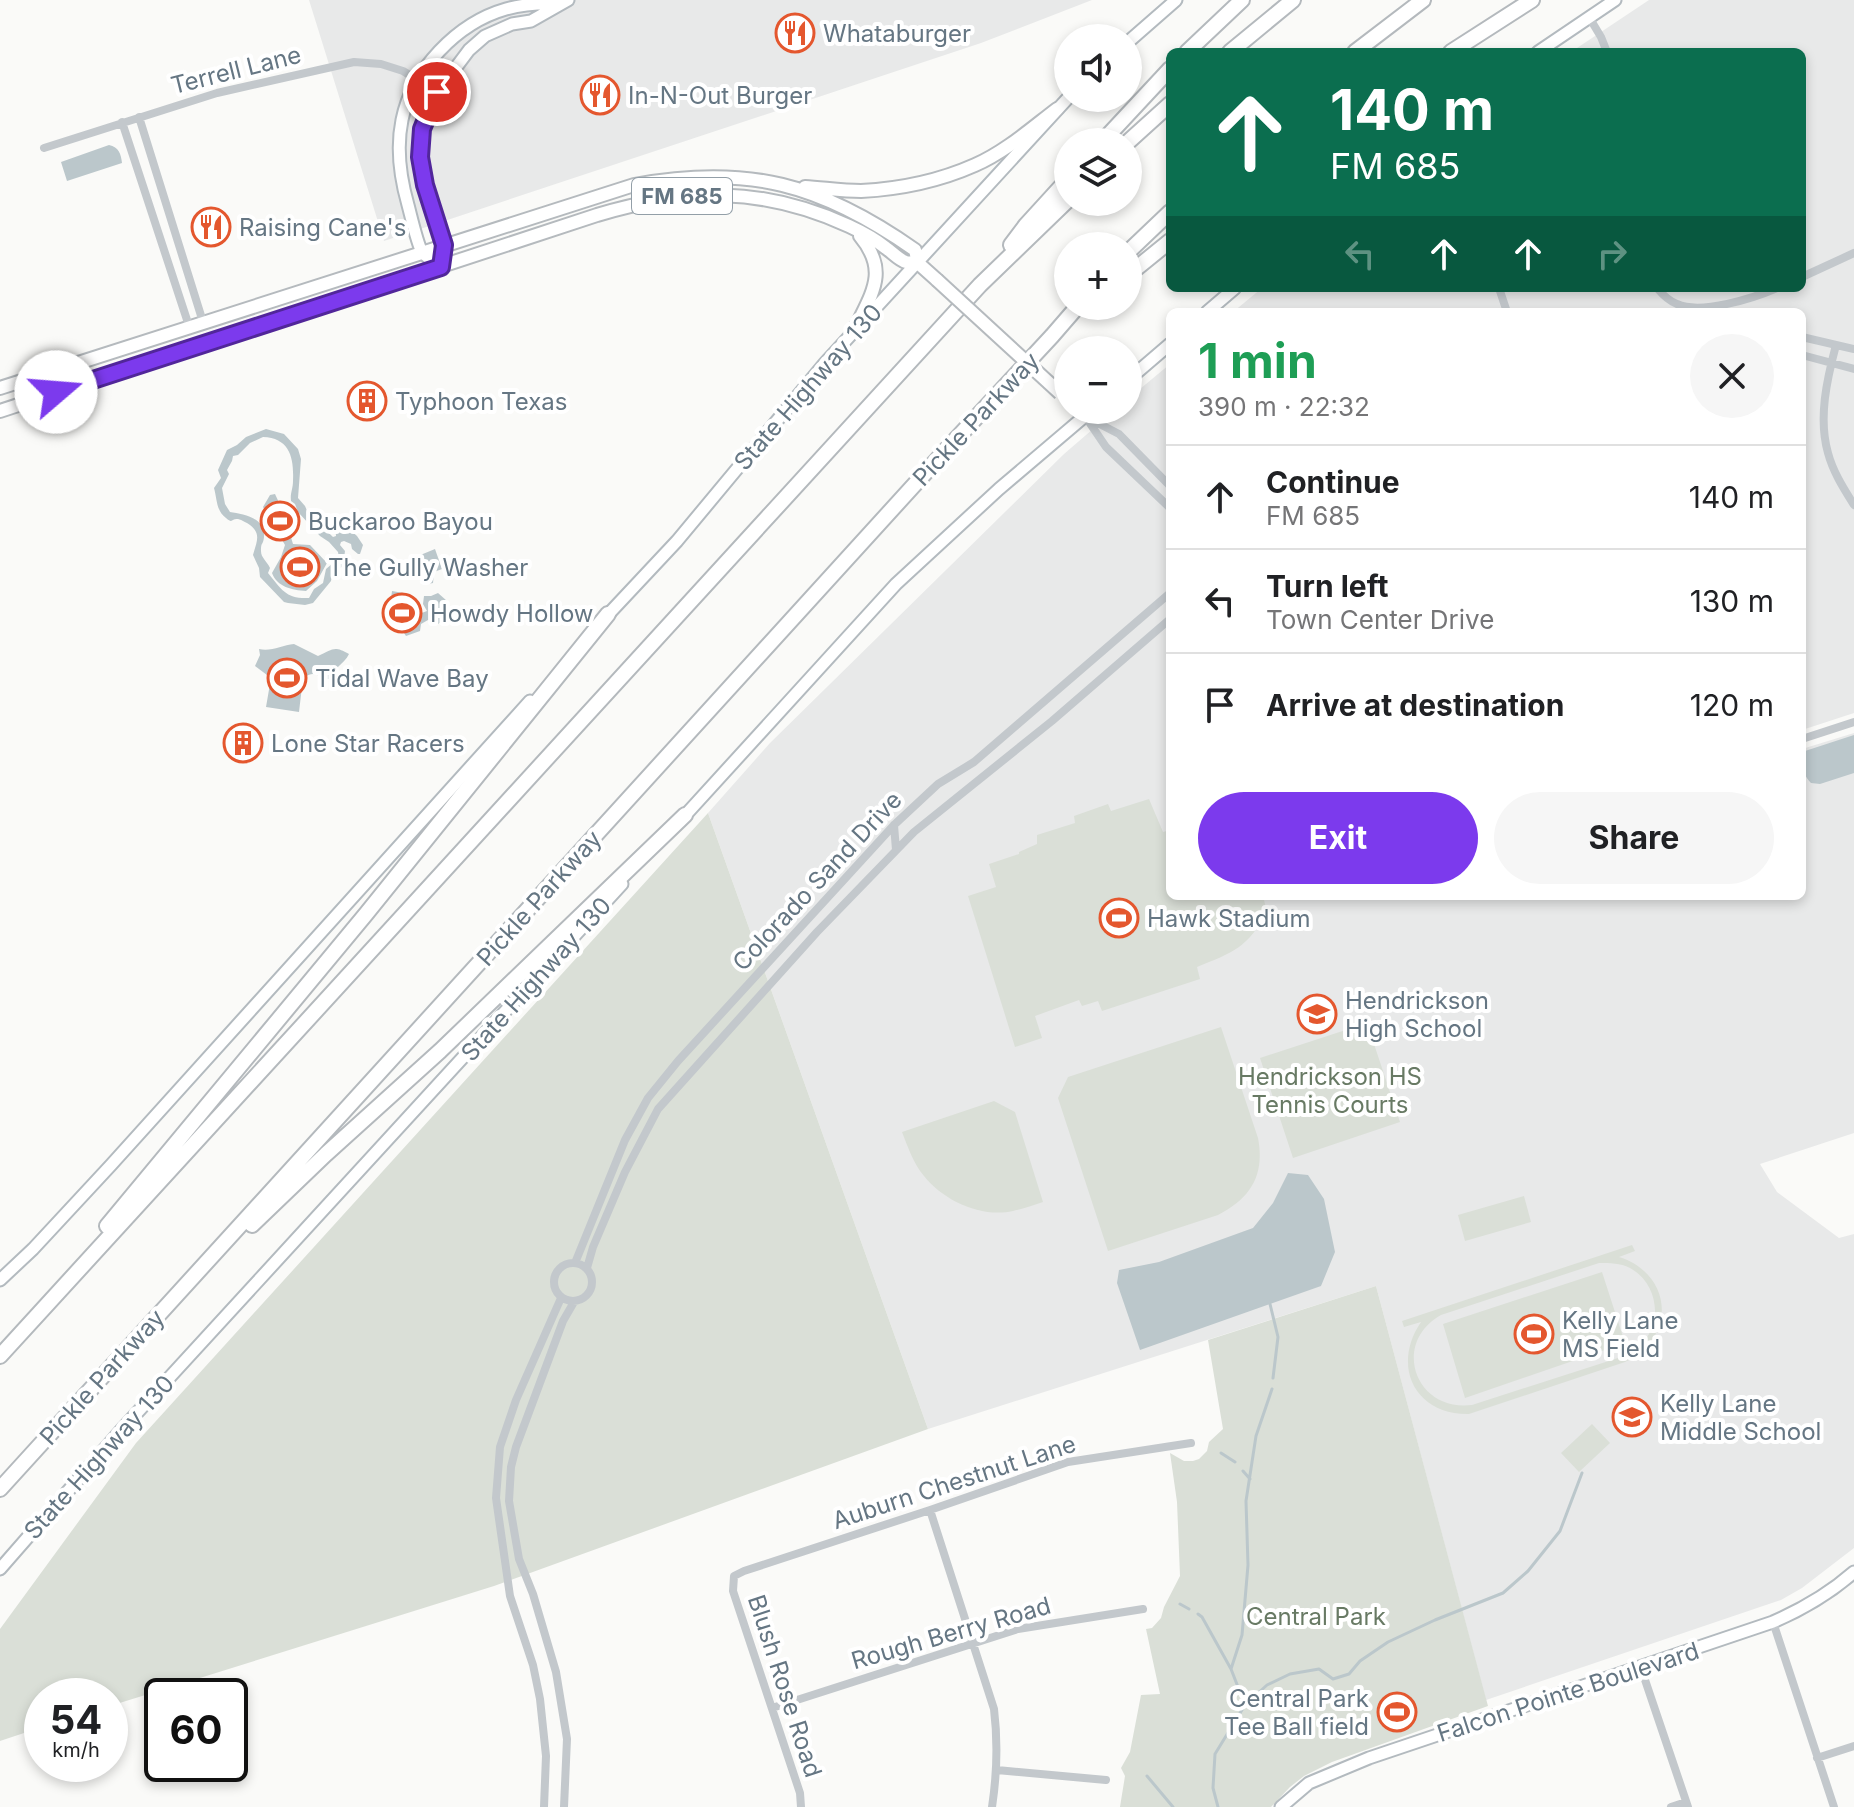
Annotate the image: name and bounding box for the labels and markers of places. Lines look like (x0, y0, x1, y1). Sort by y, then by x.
restaurant icon: Whataburger (774, 12, 816, 54)
place label: Whataburger (823, 19, 971, 48)
pin (403, 58, 471, 126)
restaurant icon: In-N-Out Burger (579, 74, 621, 116)
place label: In-N-Out Burger (628, 81, 812, 110)
restaurant icon: Raising Cane's (190, 206, 232, 248)
place label: Raising Cane's (239, 213, 406, 242)
building icon: Typhoon Texas (346, 380, 388, 422)
place label: Typhoon Texas (395, 387, 567, 416)
sports icon: Buckaroo Bayou (259, 500, 301, 542)
place label: Buckaroo Bayou (308, 507, 493, 536)
sports icon: The Gully Washer (279, 546, 321, 588)
place label: The Gully Washer (328, 553, 528, 582)
sports icon: Howdy Hollow (381, 592, 423, 634)
place label: Howdy Hollow (430, 599, 594, 628)
sports icon: Tidal Wave Bay (266, 657, 308, 699)
place label: Tidal Wave Bay (315, 664, 489, 693)
building icon: Lone Star Racers (222, 722, 264, 764)
place label: Lone Star Racers (271, 729, 465, 758)
sports icon: Hawk Stadium (1098, 897, 1140, 939)
place label: Hawk Stadium (1147, 904, 1310, 933)
place label: Hendrickson High School (1345, 986, 1489, 1043)
school or university icon: Hendrickson High School (1296, 993, 1338, 1035)
place label: Kelly Lane MS Field (1562, 1306, 1678, 1363)
sports icon: Kelly Lane MS Field (1513, 1313, 1555, 1355)
place label: Kelly Lane Middle School (1660, 1389, 1821, 1446)
school or university icon: Kelly Lane Middle School (1611, 1396, 1653, 1438)
place label: Central Park Tee Ball field (1224, 1684, 1369, 1741)
sports icon: Central Park Tee Ball field (1376, 1691, 1418, 1733)

